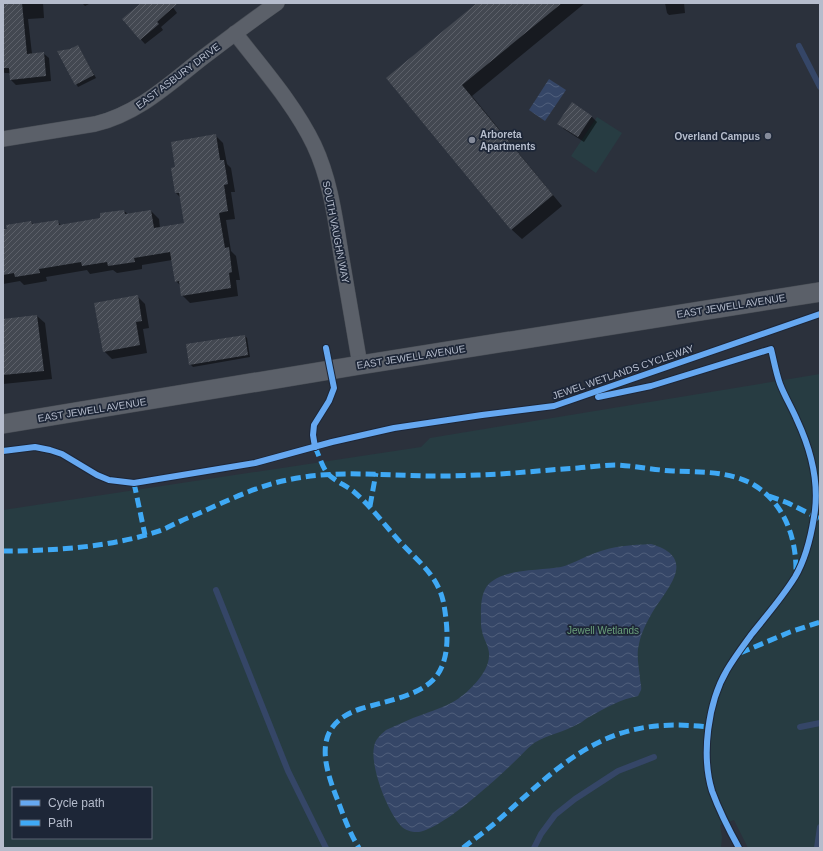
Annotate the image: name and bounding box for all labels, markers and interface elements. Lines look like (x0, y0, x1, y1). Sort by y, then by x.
street label: EAST ASBURY DRIVE (134, 41, 222, 111)
place label: Arboreta Apartments (480, 129, 536, 152)
place label: Overland Campus (674, 131, 760, 142)
marker: Overland Campus (763, 131, 773, 141)
marker: Arboreta Apartments (467, 135, 477, 145)
street label: SOUTH VAUGHN WAY (321, 180, 351, 285)
street label: EAST JEWELL AVENUE (676, 292, 786, 320)
street label: JEWEL WETLANDS CYCLEWAY (551, 342, 696, 401)
street label: EAST JEWELL AVENUE (356, 343, 466, 371)
street label: EAST JEWELL AVENUE (37, 396, 147, 424)
park label: Jewell Wetlands (567, 625, 639, 636)
legend (12, 787, 152, 839)
text: Cycle path (48, 796, 105, 810)
text: Path (48, 816, 73, 830)

